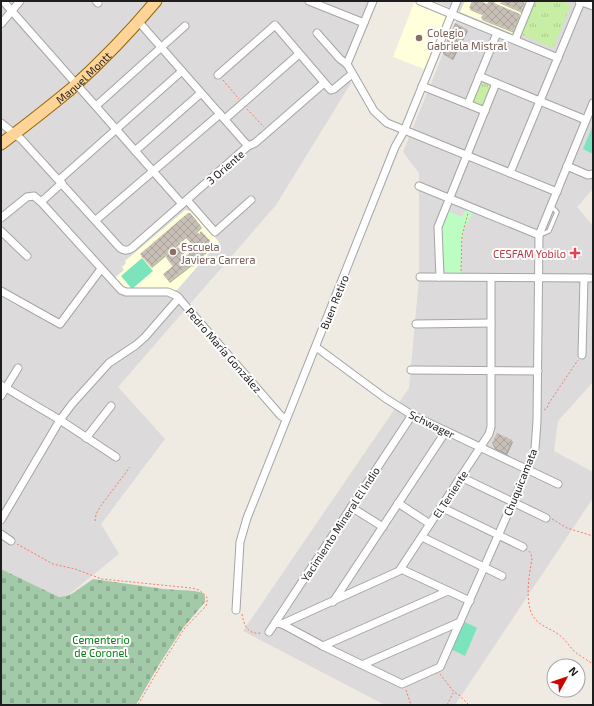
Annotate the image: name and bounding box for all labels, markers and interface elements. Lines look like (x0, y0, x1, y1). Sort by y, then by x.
place label: Colegio Gabriela Mistral (427, 26, 508, 52)
marker: Colegio Gabriela Mistral (414, 33, 424, 43)
street label: Manuel Montt (53, 48, 113, 106)
street label: 3 Oriente (204, 147, 246, 187)
place label: Escuela Javiera Carrera (181, 240, 256, 266)
marker: Escuela Javiera Carrera (168, 247, 178, 257)
place label: CESFAM Yobilo (493, 247, 566, 260)
marker: CESFAM Yobilo (569, 247, 581, 259)
street label: Buen Retiro (317, 273, 351, 331)
street label: Pedro María González (183, 305, 265, 396)
street label: Schwager (407, 407, 458, 441)
street label: Chuquicamata (501, 446, 539, 518)
street label: Yacimiento Mineral El Indio (298, 464, 382, 584)
street label: El Teniente (430, 468, 470, 520)
park label: Cementerio de Coronel (72, 633, 130, 659)
north arrow (546, 658, 586, 698)
text: N (567, 664, 582, 679)

